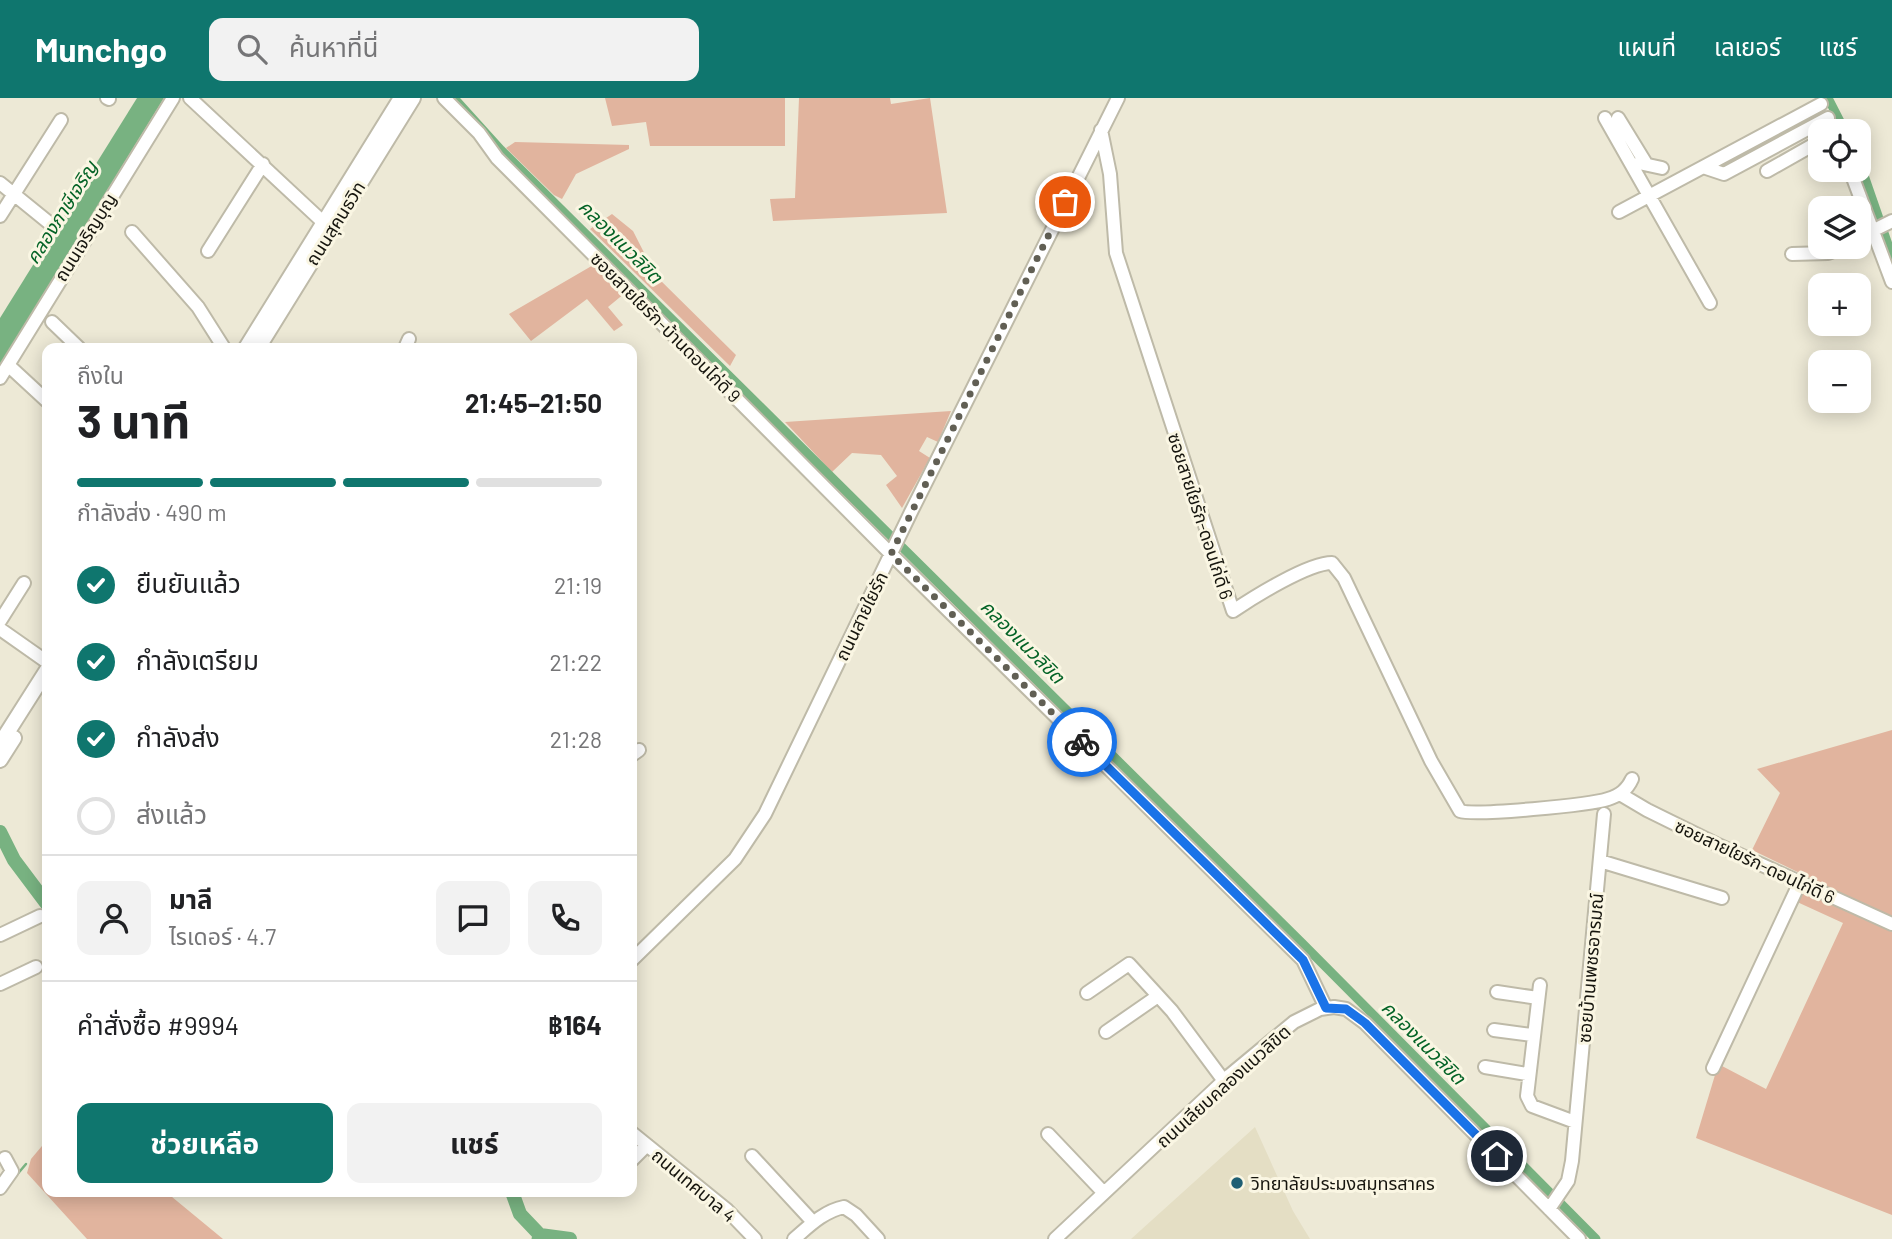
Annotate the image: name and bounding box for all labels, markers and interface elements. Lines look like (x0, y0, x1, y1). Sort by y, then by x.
search box (209, 18, 699, 81)
text: Munchgo (35, 29, 167, 69)
icon: search (233, 30, 271, 68)
text: ค้นหาที่นี่ (289, 31, 379, 62)
text: แผนที่ (1618, 32, 1676, 61)
text: เลเยอร์ (1714, 32, 1781, 61)
text: แชร์ (1819, 32, 1857, 61)
map controls (1808, 119, 1871, 413)
button: locate (1808, 119, 1871, 182)
water label: คลองภาษีเจริญ (20, 155, 103, 268)
pin (1035, 172, 1095, 232)
street label: ถนนสุคนธวิท (301, 177, 370, 270)
icon: bag (1046, 183, 1084, 221)
street label: ถนนเจริญบุญ (49, 189, 122, 286)
water label: คลองแนวลิขิต (574, 194, 668, 288)
button: layers (1808, 196, 1871, 259)
street label: ซอยสายใยรัก-บ้านดอนไก่ดี 9 (586, 247, 746, 407)
button: + (1808, 273, 1871, 336)
button: − (1808, 350, 1871, 413)
text: ถึงใน (77, 361, 124, 389)
text: 21:45–21:50 (465, 387, 602, 418)
text: 3 นาที (77, 392, 190, 447)
street label: ซอยสายใยรัก-ดอนไก่ดี 6 (1164, 430, 1238, 602)
text: กำลังส่ง · 490 m (77, 498, 226, 526)
icon: check (77, 566, 115, 604)
text: ยืนยันแล้ว (136, 567, 241, 598)
street label: ถนนสายใยรัก (830, 568, 892, 664)
text: 21:19 (554, 571, 602, 599)
water label: คลองแนวลิขิต (976, 594, 1070, 688)
icon: check (77, 643, 115, 681)
text: กำลังเตรียม (136, 644, 259, 675)
text: 21:22 (549, 648, 602, 676)
courier (1047, 707, 1117, 777)
icon: check (77, 720, 115, 758)
text: กำลังส่ง (136, 721, 220, 752)
icon: bike (1063, 723, 1101, 761)
text: 21:28 (550, 725, 602, 753)
text: ส่งแล้ว (136, 798, 207, 829)
street label: ซอยสายใยรัก-ดอนไก่ดี 6 (1671, 814, 1839, 908)
button: person (77, 881, 151, 955)
button: chat (436, 881, 510, 955)
button: phone (528, 881, 602, 955)
text: มาลี (169, 883, 213, 914)
street label: ซอยบ้านเพชรอารมณ์ (1572, 892, 1608, 1044)
text: ไรเดอร์ · 4.7 (169, 922, 276, 950)
water label: คลองแนวลิขิต (1377, 995, 1471, 1089)
text: คำสั่งซื้อ #9994 (77, 1009, 239, 1040)
text: ฿164 (548, 1009, 602, 1040)
street label: ถนนเลียบคลองแนวลิขิต (1151, 1020, 1295, 1152)
button: ช่วยเหลือ (77, 1103, 333, 1183)
button: แชร์ (347, 1103, 602, 1183)
pin (1467, 1126, 1527, 1186)
icon: home (1478, 1137, 1516, 1175)
street label: ถนนเทศบาล 4 (648, 1144, 740, 1226)
place label: วิทยาลัยประมงสมุทรสาคร (1250, 1172, 1435, 1195)
marker: วิทยาลัยประมงสมุทรสาคร (1229, 1175, 1245, 1191)

